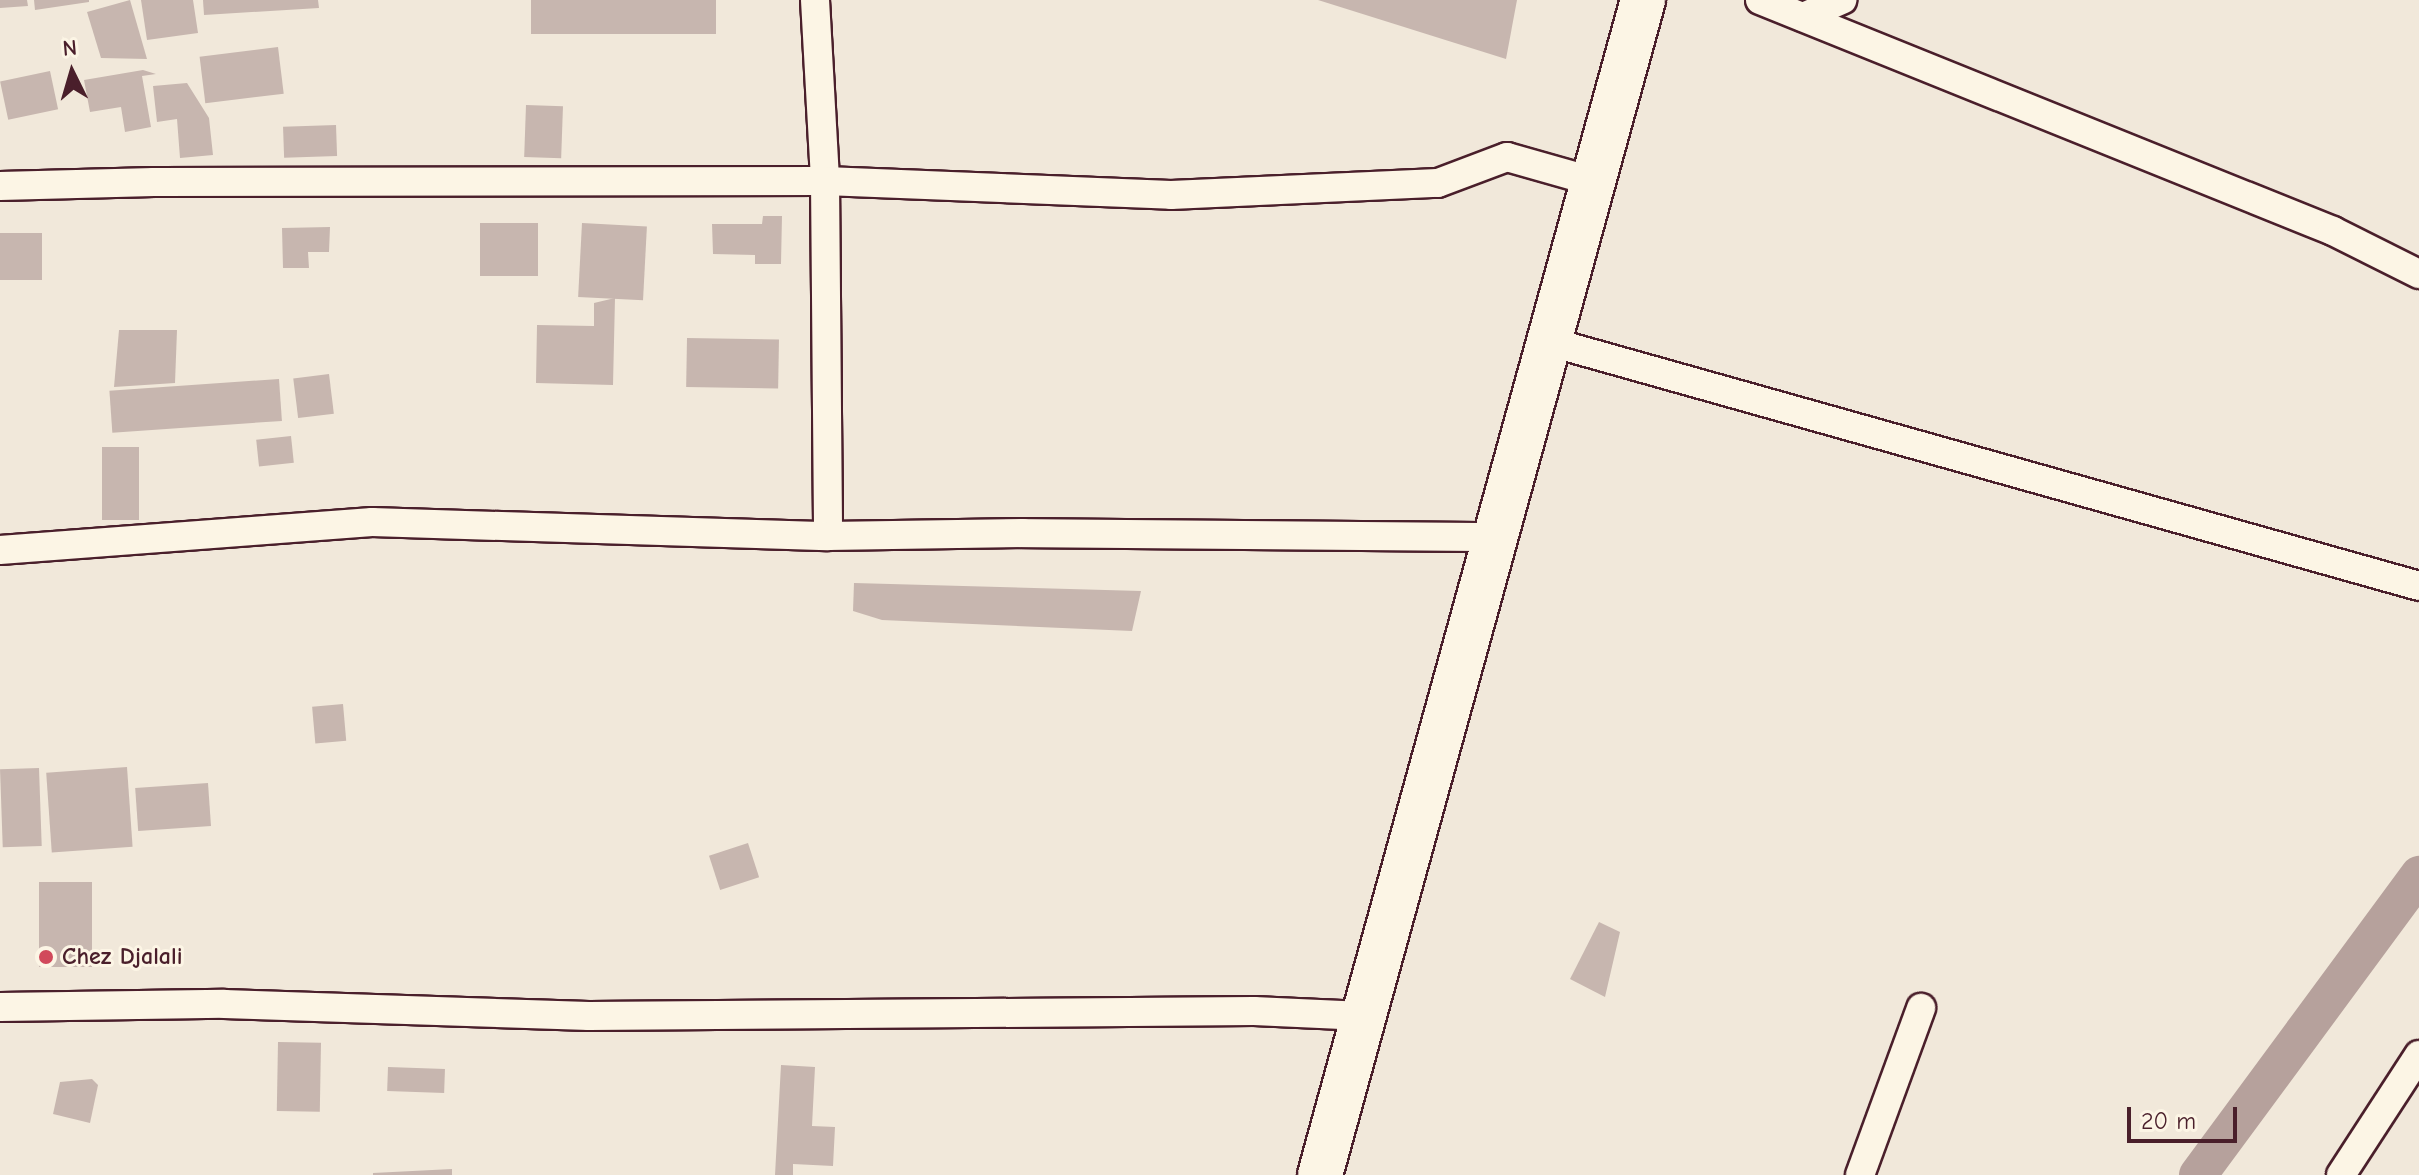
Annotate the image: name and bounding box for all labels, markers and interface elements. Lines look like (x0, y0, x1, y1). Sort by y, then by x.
north arrow (32, 32, 112, 112)
text: N (62, 35, 78, 62)
place label: Chez Djalali (62, 943, 182, 971)
marker: Chez Djalali (37, 948, 55, 966)
scale bar (2131, 1091, 2241, 1141)
text: 20 m (2141, 1107, 2196, 1135)

